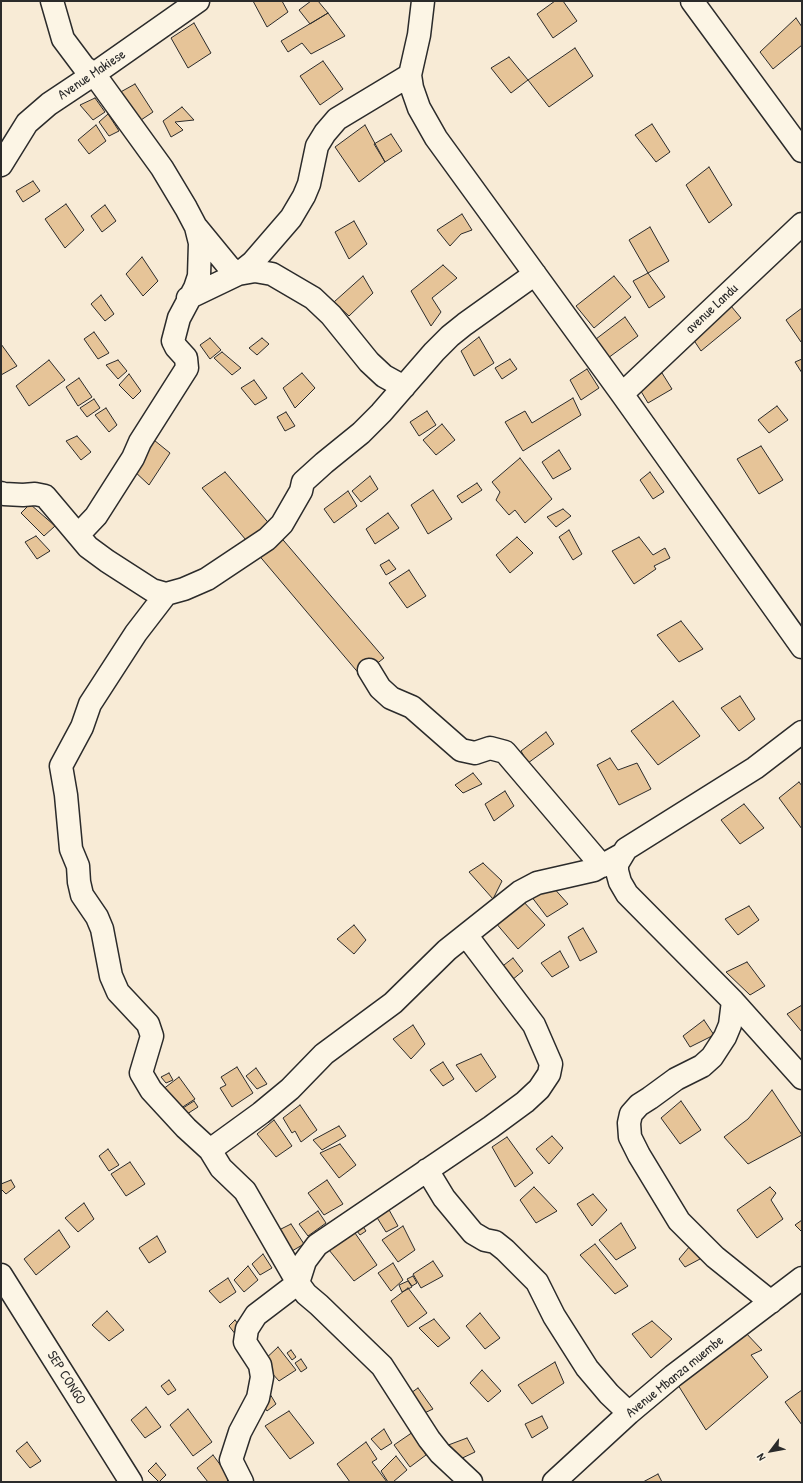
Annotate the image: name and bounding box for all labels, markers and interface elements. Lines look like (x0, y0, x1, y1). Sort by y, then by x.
street label: Avenue Makiese (55, 46, 129, 104)
street label: avenue Landu (682, 281, 742, 337)
street label: Avenue Mbanza muembe (623, 1332, 727, 1422)
street label: SEP CONGO (43, 1348, 89, 1408)
north arrow (751, 1431, 791, 1471)
text: N (753, 1451, 768, 1464)

